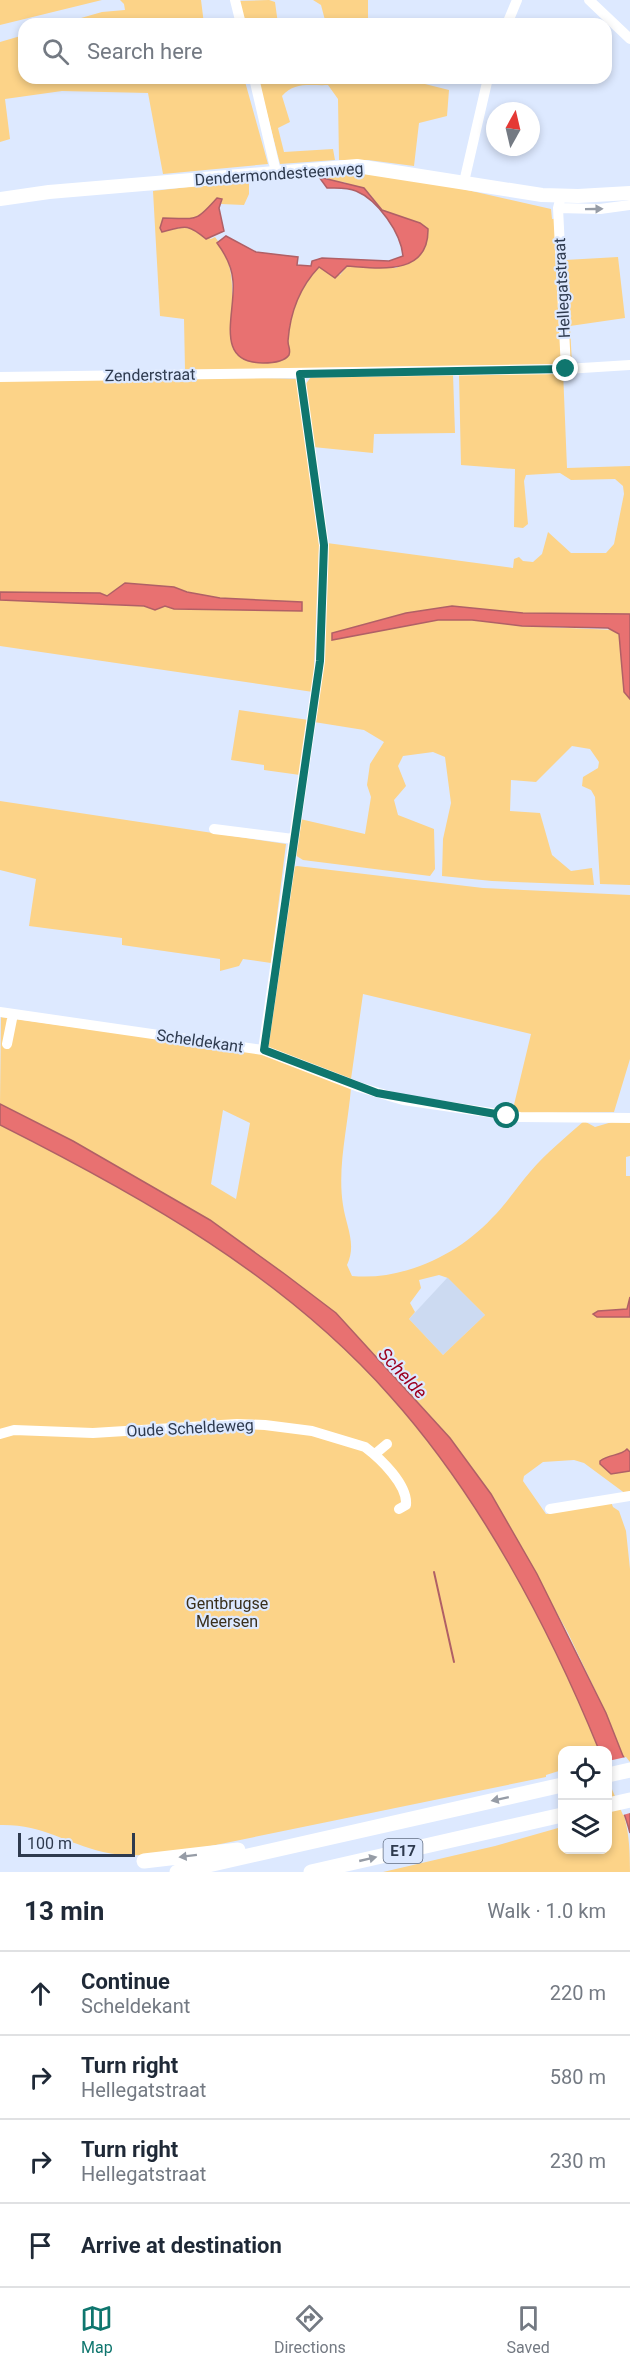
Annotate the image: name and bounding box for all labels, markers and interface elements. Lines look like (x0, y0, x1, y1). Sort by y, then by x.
search box (18, 18, 612, 84)
icon: search (39, 35, 72, 68)
text: Search here (87, 39, 203, 64)
north arrow (486, 102, 540, 156)
street label: Dendermondesteenweg (194, 159, 364, 189)
one-way arrow (585, 204, 604, 213)
street label: Hellegatstraat (550, 237, 574, 339)
route end (552, 355, 578, 381)
street label: Zenderstraat (104, 365, 196, 385)
street label: Scheldekant (155, 1026, 245, 1056)
route start (493, 1102, 519, 1128)
water label: Schelde (374, 1343, 432, 1403)
street label: Oude Scheldeweg (126, 1415, 254, 1441)
park label: Gentbrugse Meersen (186, 1594, 268, 1631)
map controls (558, 1746, 612, 1854)
button: locate (558, 1746, 612, 1800)
one-way arrow (491, 1794, 509, 1804)
button: layers (558, 1800, 612, 1854)
scale bar (18, 1830, 135, 1858)
text: 100 m (27, 1834, 72, 1853)
road number: E17 (384, 1839, 422, 1863)
one-way arrow (178, 1851, 197, 1860)
one-way arrow (359, 1854, 378, 1863)
text: 13 min (24, 1896, 104, 1926)
text: Walk · 1.0 km (487, 1899, 606, 1923)
text: Continue (81, 1969, 170, 1994)
icon: ahead (24, 1977, 57, 2010)
text: 220 m (550, 1981, 606, 2005)
text: Scheldekant (81, 1994, 190, 2018)
text: Turn right (81, 2053, 178, 2078)
icon: right (24, 2061, 57, 2094)
text: 580 m (550, 2065, 606, 2089)
text: Hellegatstraat (81, 2078, 206, 2102)
text: Turn right (81, 2137, 178, 2162)
icon: right (24, 2145, 57, 2178)
text: 230 m (550, 2149, 606, 2173)
text: Hellegatstraat (81, 2162, 206, 2186)
icon: arrive (24, 2229, 57, 2262)
text: Arrive at destination (81, 2233, 282, 2258)
tab: Map (80, 2302, 113, 2357)
tab: Directions (274, 2302, 346, 2357)
tab: Saved (506, 2302, 550, 2357)

